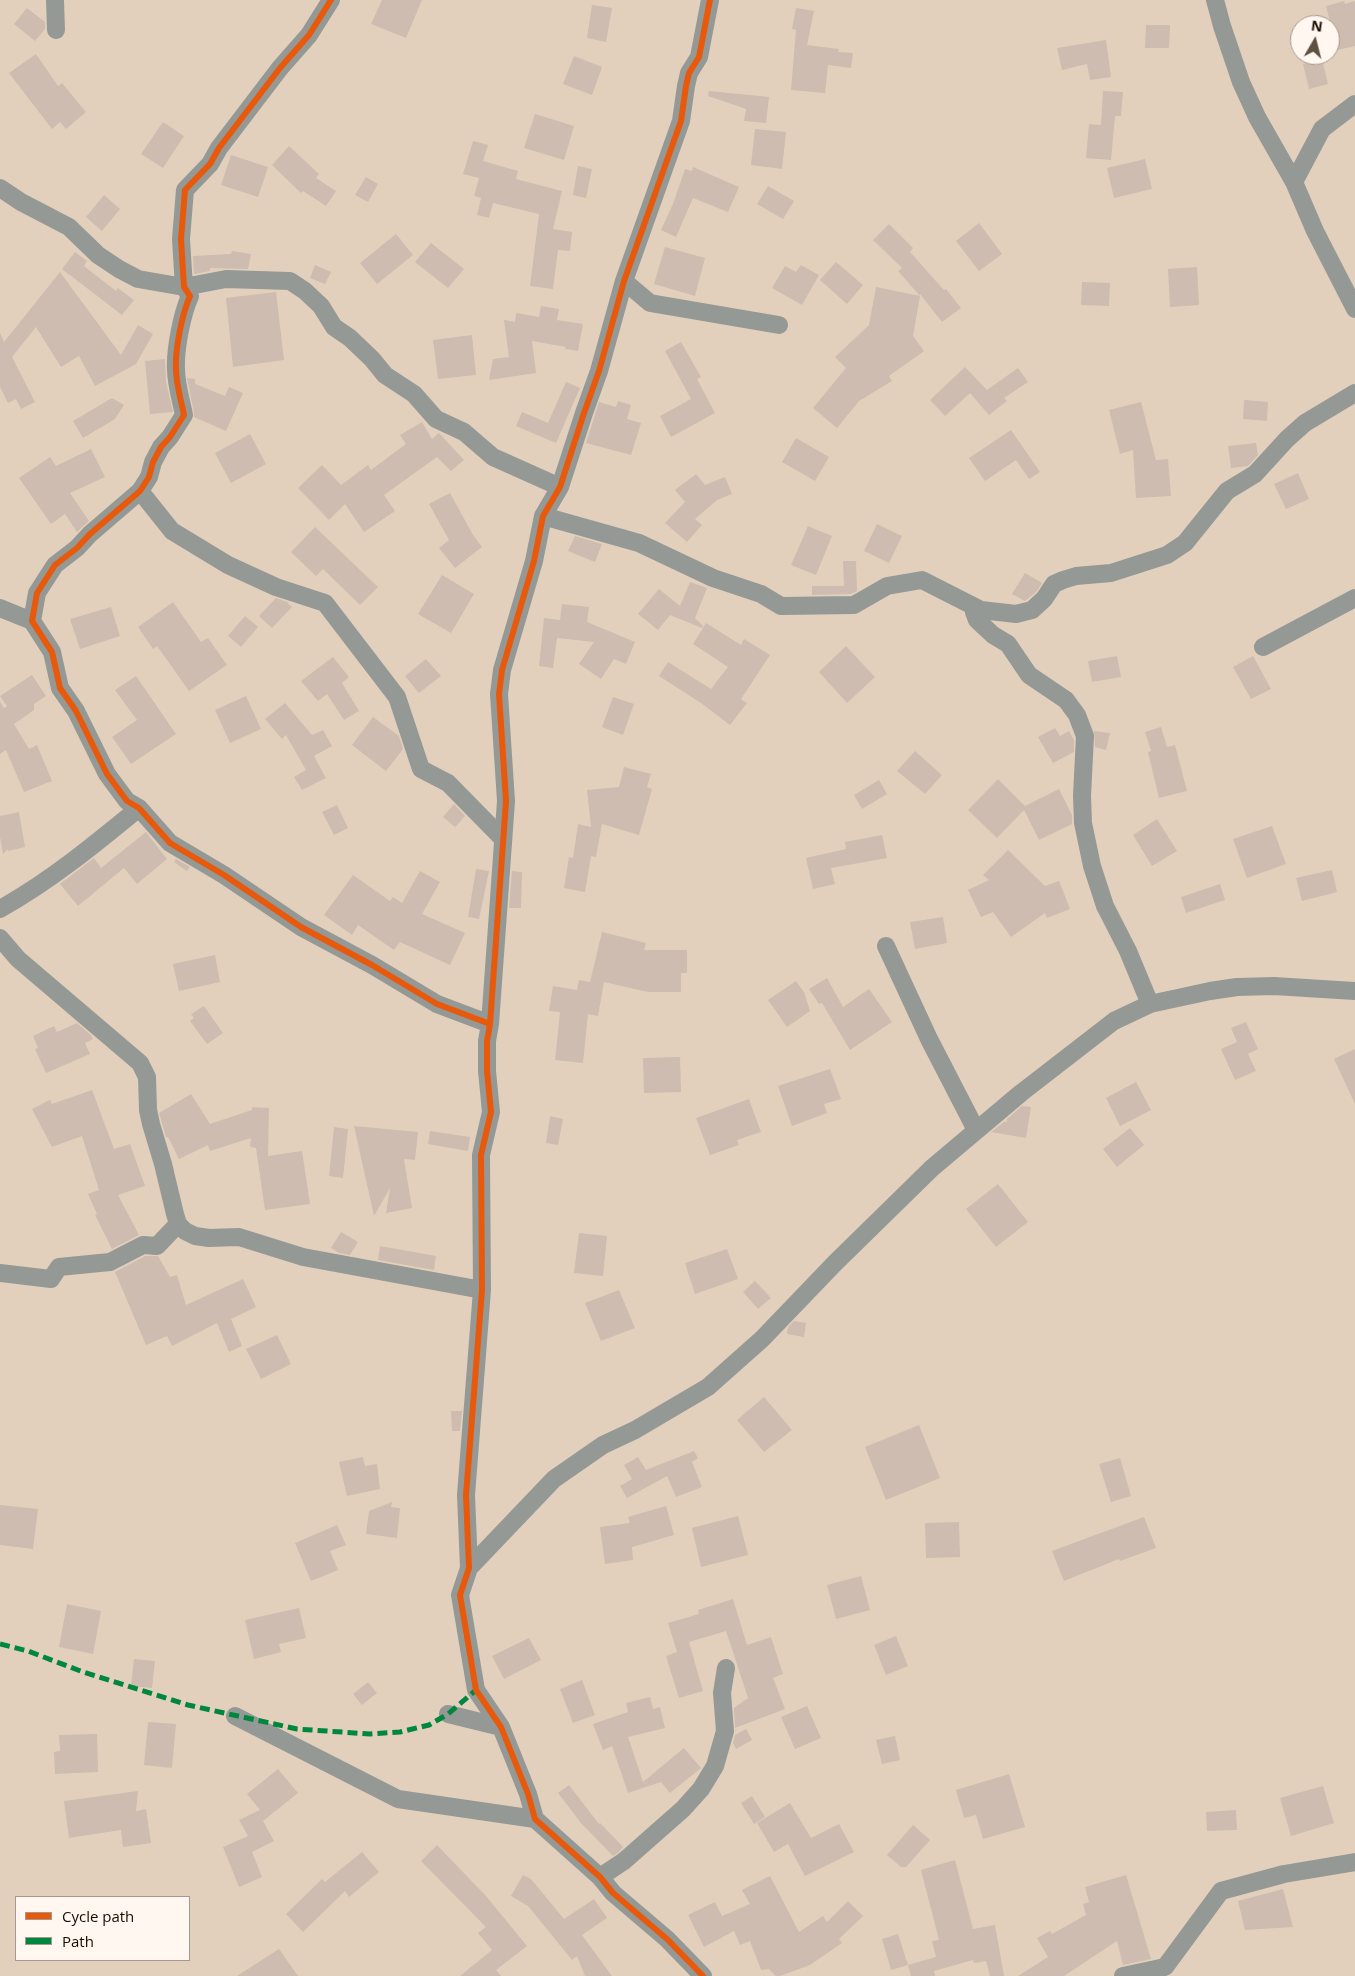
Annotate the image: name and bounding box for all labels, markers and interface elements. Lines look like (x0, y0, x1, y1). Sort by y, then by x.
north arrow (1290, 15, 1340, 65)
text: N (1310, 15, 1324, 36)
legend (15, 1896, 190, 1961)
text: Cycle path (62, 1906, 134, 1926)
text: Path (62, 1931, 94, 1951)

